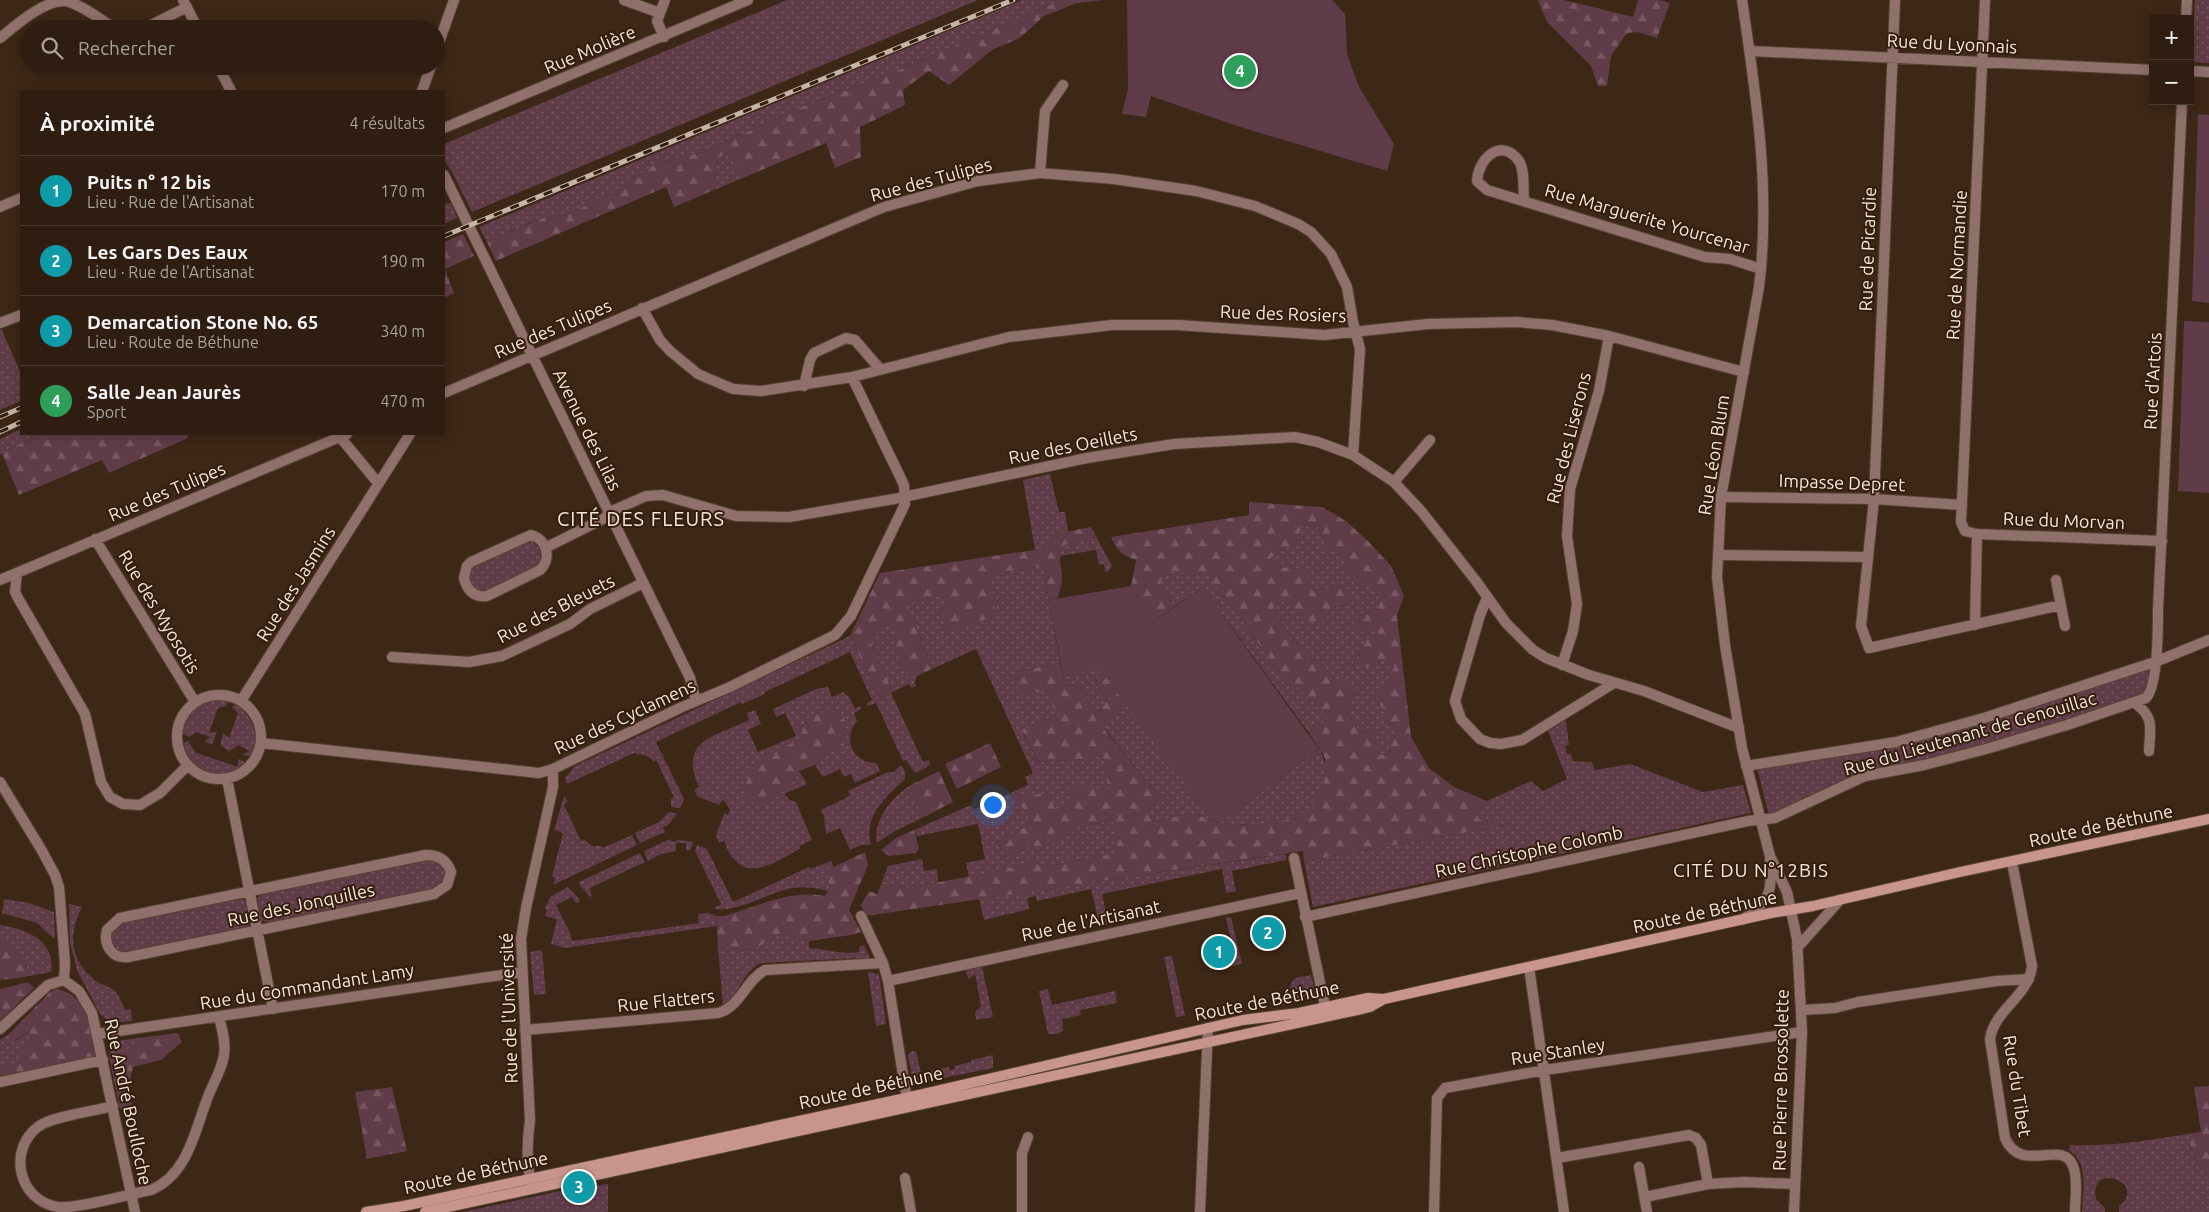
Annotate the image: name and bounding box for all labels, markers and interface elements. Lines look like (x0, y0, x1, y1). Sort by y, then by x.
map controls (2149, 15, 2194, 105)
button: + (2149, 15, 2194, 60)
search box (20, 20, 445, 75)
street label: Rue Molière (541, 21, 638, 77)
street label: Rue du Lyonnais (1886, 30, 2018, 56)
icon: search (38, 34, 66, 62)
text: Rechercher (78, 37, 175, 59)
pin: 4 (1224, 52, 1256, 90)
button: − (2149, 60, 2194, 105)
text: À proximité (40, 111, 155, 135)
text: 4 résultats (349, 114, 425, 132)
street label: Rue des Tulipes (868, 153, 994, 205)
text: Puits n° 12 bis (87, 171, 211, 193)
street label: Rue Marguerite Yourcenar (1543, 179, 1752, 257)
text: 1 (51, 182, 61, 200)
text: 170 m (380, 182, 425, 200)
street label: Rue de Picardie (1855, 186, 1879, 312)
street label: Rue de Normandie (1942, 189, 1970, 340)
text: Lieu · Rue de l'Artisanat (87, 193, 254, 211)
text: Les Gars Des Eaux (87, 241, 248, 263)
text: 2 (51, 252, 61, 270)
text: 190 m (380, 252, 425, 270)
text: Lieu · Rue de l'Artisanat (87, 263, 254, 281)
street label: Rue des Tulipes (491, 294, 614, 362)
street label: Rue des Rosiers (1220, 301, 1347, 325)
text: Demarcation Stone No. 65 (87, 311, 318, 333)
text: 3 (51, 322, 61, 340)
text: 340 m (380, 322, 425, 340)
street label: Rue d'Artois (2139, 332, 2165, 430)
text: Lieu · Route de Béthune (87, 333, 259, 351)
street label: Avenue des Lilas (550, 366, 626, 494)
street label: Rue des Liserons (1542, 370, 1594, 506)
text: Salle Jean Jaurès (87, 381, 241, 403)
text: 4 (51, 392, 61, 410)
text: 470 m (380, 392, 425, 410)
street label: Rue Léon Blum (1694, 393, 1732, 516)
text: Sport (87, 403, 126, 421)
street label: Rue des Oeillets (1007, 423, 1139, 467)
street label: Rue des Tulipes (105, 457, 228, 525)
street label: Impasse Depret (1778, 470, 1906, 494)
district label: CITÉ DES FLEURS (557, 507, 725, 530)
street label: Rue du Morvan (2003, 508, 2125, 532)
street label: Rue des Jasmins (252, 522, 339, 645)
street label: Rue des Myosotis (115, 546, 205, 677)
street label: Rue des Bleuets (493, 570, 618, 646)
street label: Rue des Cyclamens (551, 675, 699, 758)
street label: Rue du Lieutenant de Genouillac (1841, 687, 2098, 779)
your location (980, 792, 1006, 818)
street label: Route de Béthune (2027, 800, 2175, 850)
street label: Rue Christophe Colomb (1433, 821, 1624, 881)
district label: CITÉ DU N°12BIS (1673, 859, 1829, 881)
street label: Rue des Jonquilles (225, 879, 376, 929)
street label: Route de Béthune (1631, 886, 1779, 936)
street label: Rue de l'Artisanat (1019, 896, 1162, 945)
pin: 2 (1252, 914, 1284, 952)
street label: Rue de l'Université (495, 932, 521, 1084)
pin: 1 (1203, 933, 1235, 971)
street label: Rue du Commandant Lamy (198, 959, 416, 1013)
street label: Route de Béthune (1193, 976, 1341, 1024)
street label: Rue Flatters (616, 985, 716, 1015)
street label: Rue Pierre Brossolette (1768, 989, 1792, 1171)
street label: Rue André Boulloche (102, 1017, 156, 1187)
street label: Rue Stanley (1509, 1034, 1607, 1068)
street label: Rue du Tibet (2000, 1034, 2036, 1138)
street label: Route de Béthune (797, 1062, 945, 1112)
street label: Route de Béthune (402, 1147, 550, 1197)
pin: 3 (563, 1168, 595, 1206)

